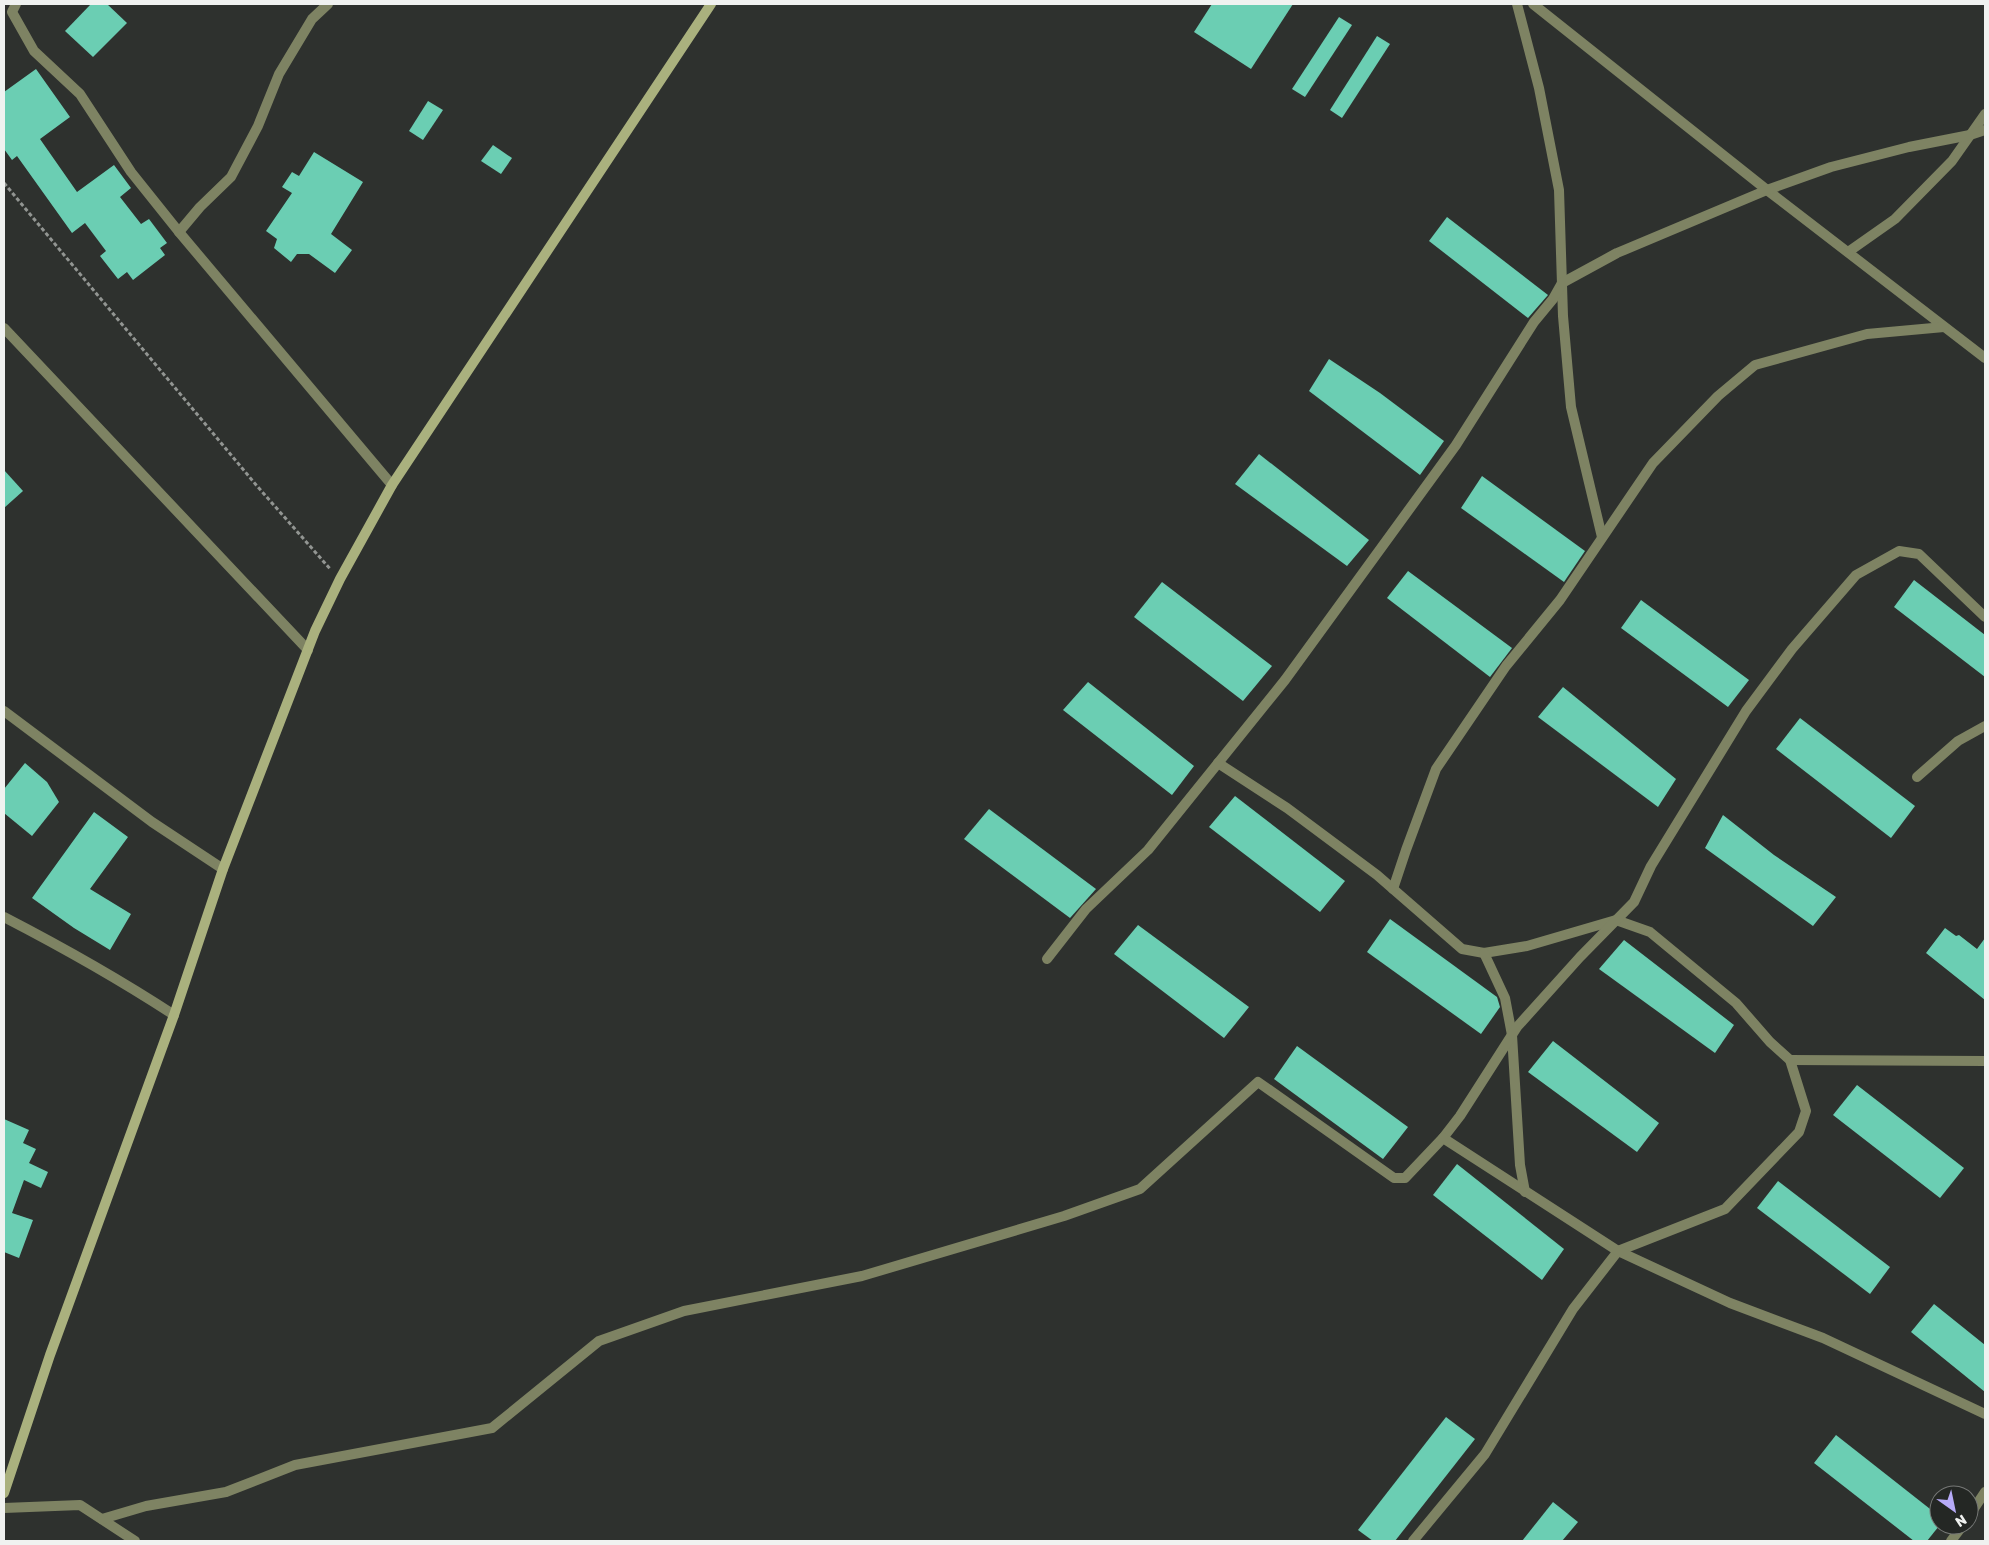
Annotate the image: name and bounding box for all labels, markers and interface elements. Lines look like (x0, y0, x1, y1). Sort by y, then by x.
north arrow (1929, 1485, 1979, 1535)
text: N (1952, 1511, 1970, 1530)

